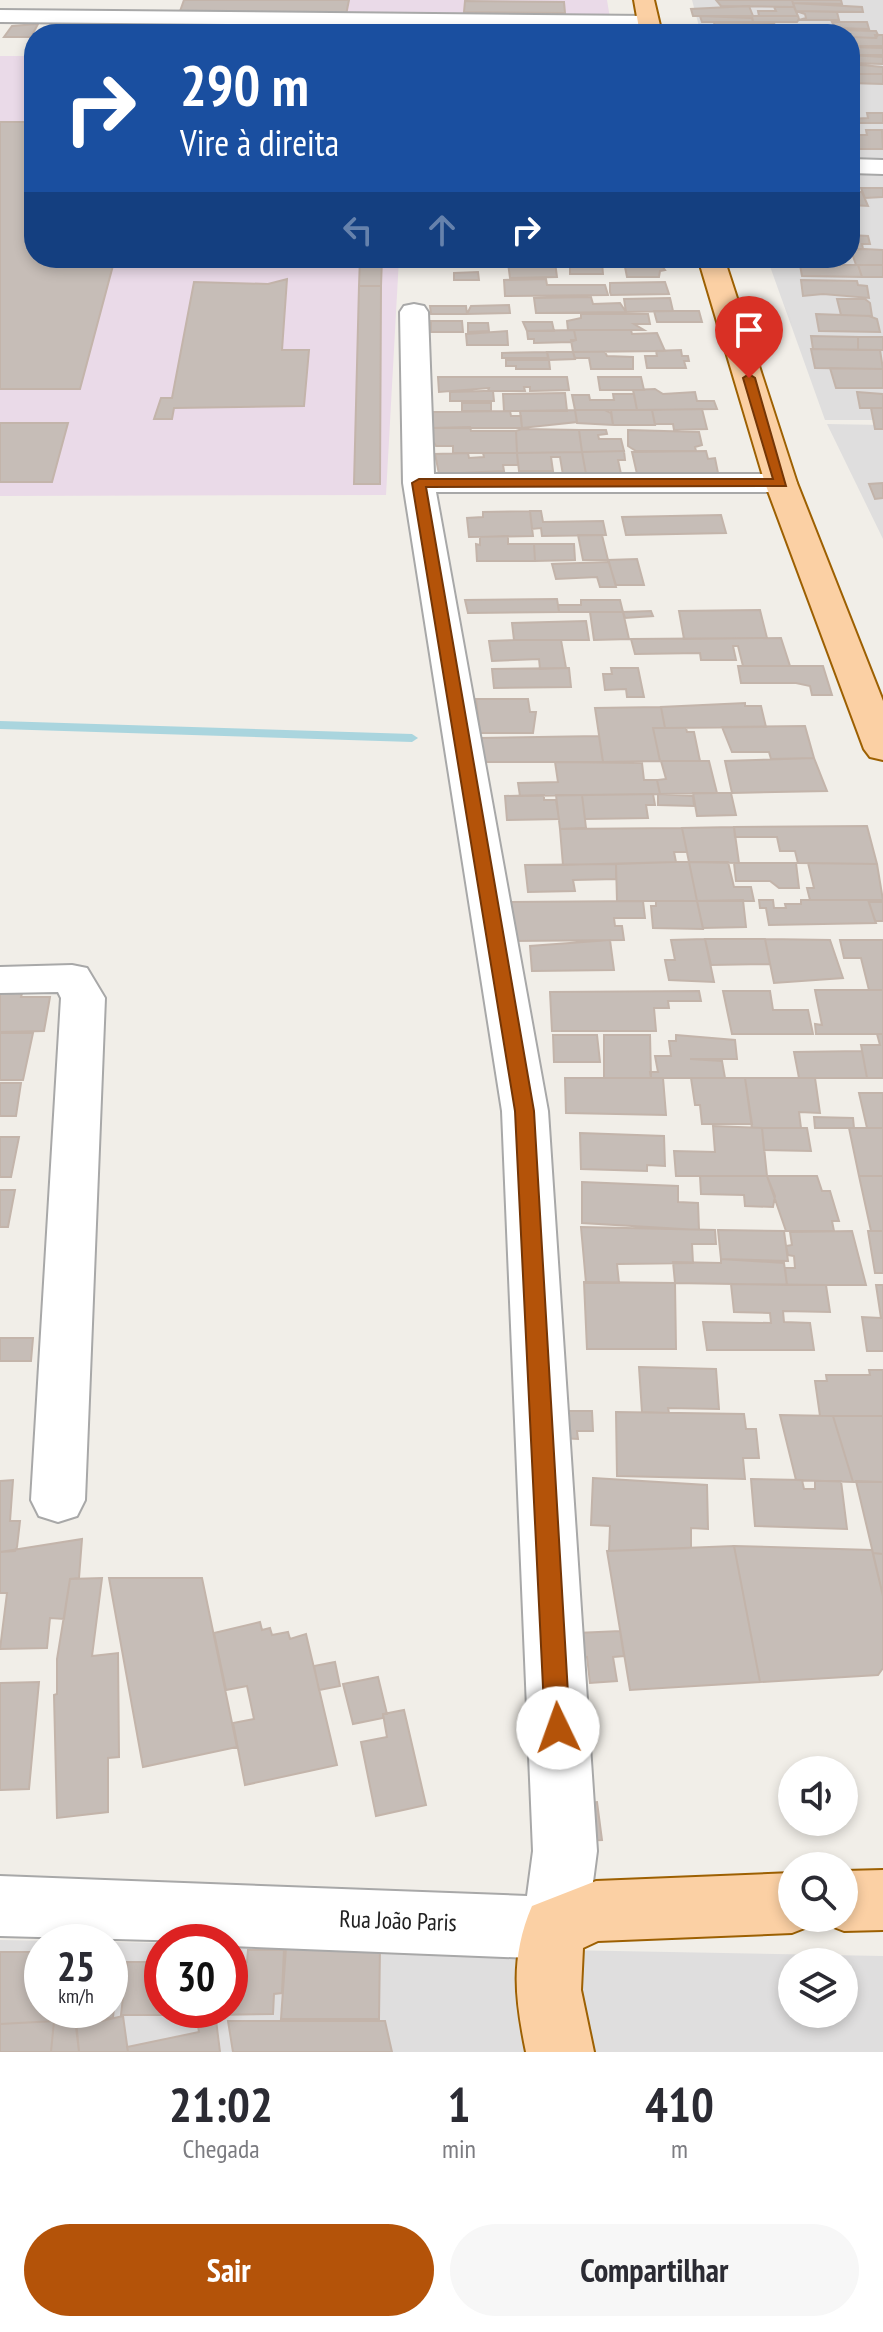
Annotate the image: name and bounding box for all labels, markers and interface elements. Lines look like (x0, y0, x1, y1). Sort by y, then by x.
text: 290 m (180, 49, 309, 121)
icon: right (48, 56, 152, 160)
text: Vire à direita (180, 119, 339, 166)
icon: left (336, 208, 380, 252)
icon: ahead (420, 208, 464, 252)
icon: right (504, 208, 548, 252)
pin (715, 296, 783, 378)
icon: arrive (727, 308, 771, 352)
position arrow (516, 1686, 600, 1770)
map controls (778, 1756, 858, 2028)
button: sound (778, 1756, 858, 1836)
button: search (778, 1852, 858, 1932)
street label: Rua João Paris (339, 1903, 457, 1938)
speed limit sign: 30 (144, 1924, 248, 2028)
text: 25 (57, 1940, 95, 1992)
button: layers (778, 1948, 858, 2028)
text: km/h (58, 1983, 94, 2009)
text: 21:02 (169, 2073, 273, 2135)
text: 1 (448, 2073, 470, 2135)
text: 410 (645, 2073, 714, 2135)
text: Chegada (182, 2132, 260, 2165)
text: min (442, 2132, 476, 2165)
text: m (671, 2132, 688, 2165)
button: Sair (24, 2224, 434, 2316)
button: Compartilhar (450, 2224, 859, 2316)

